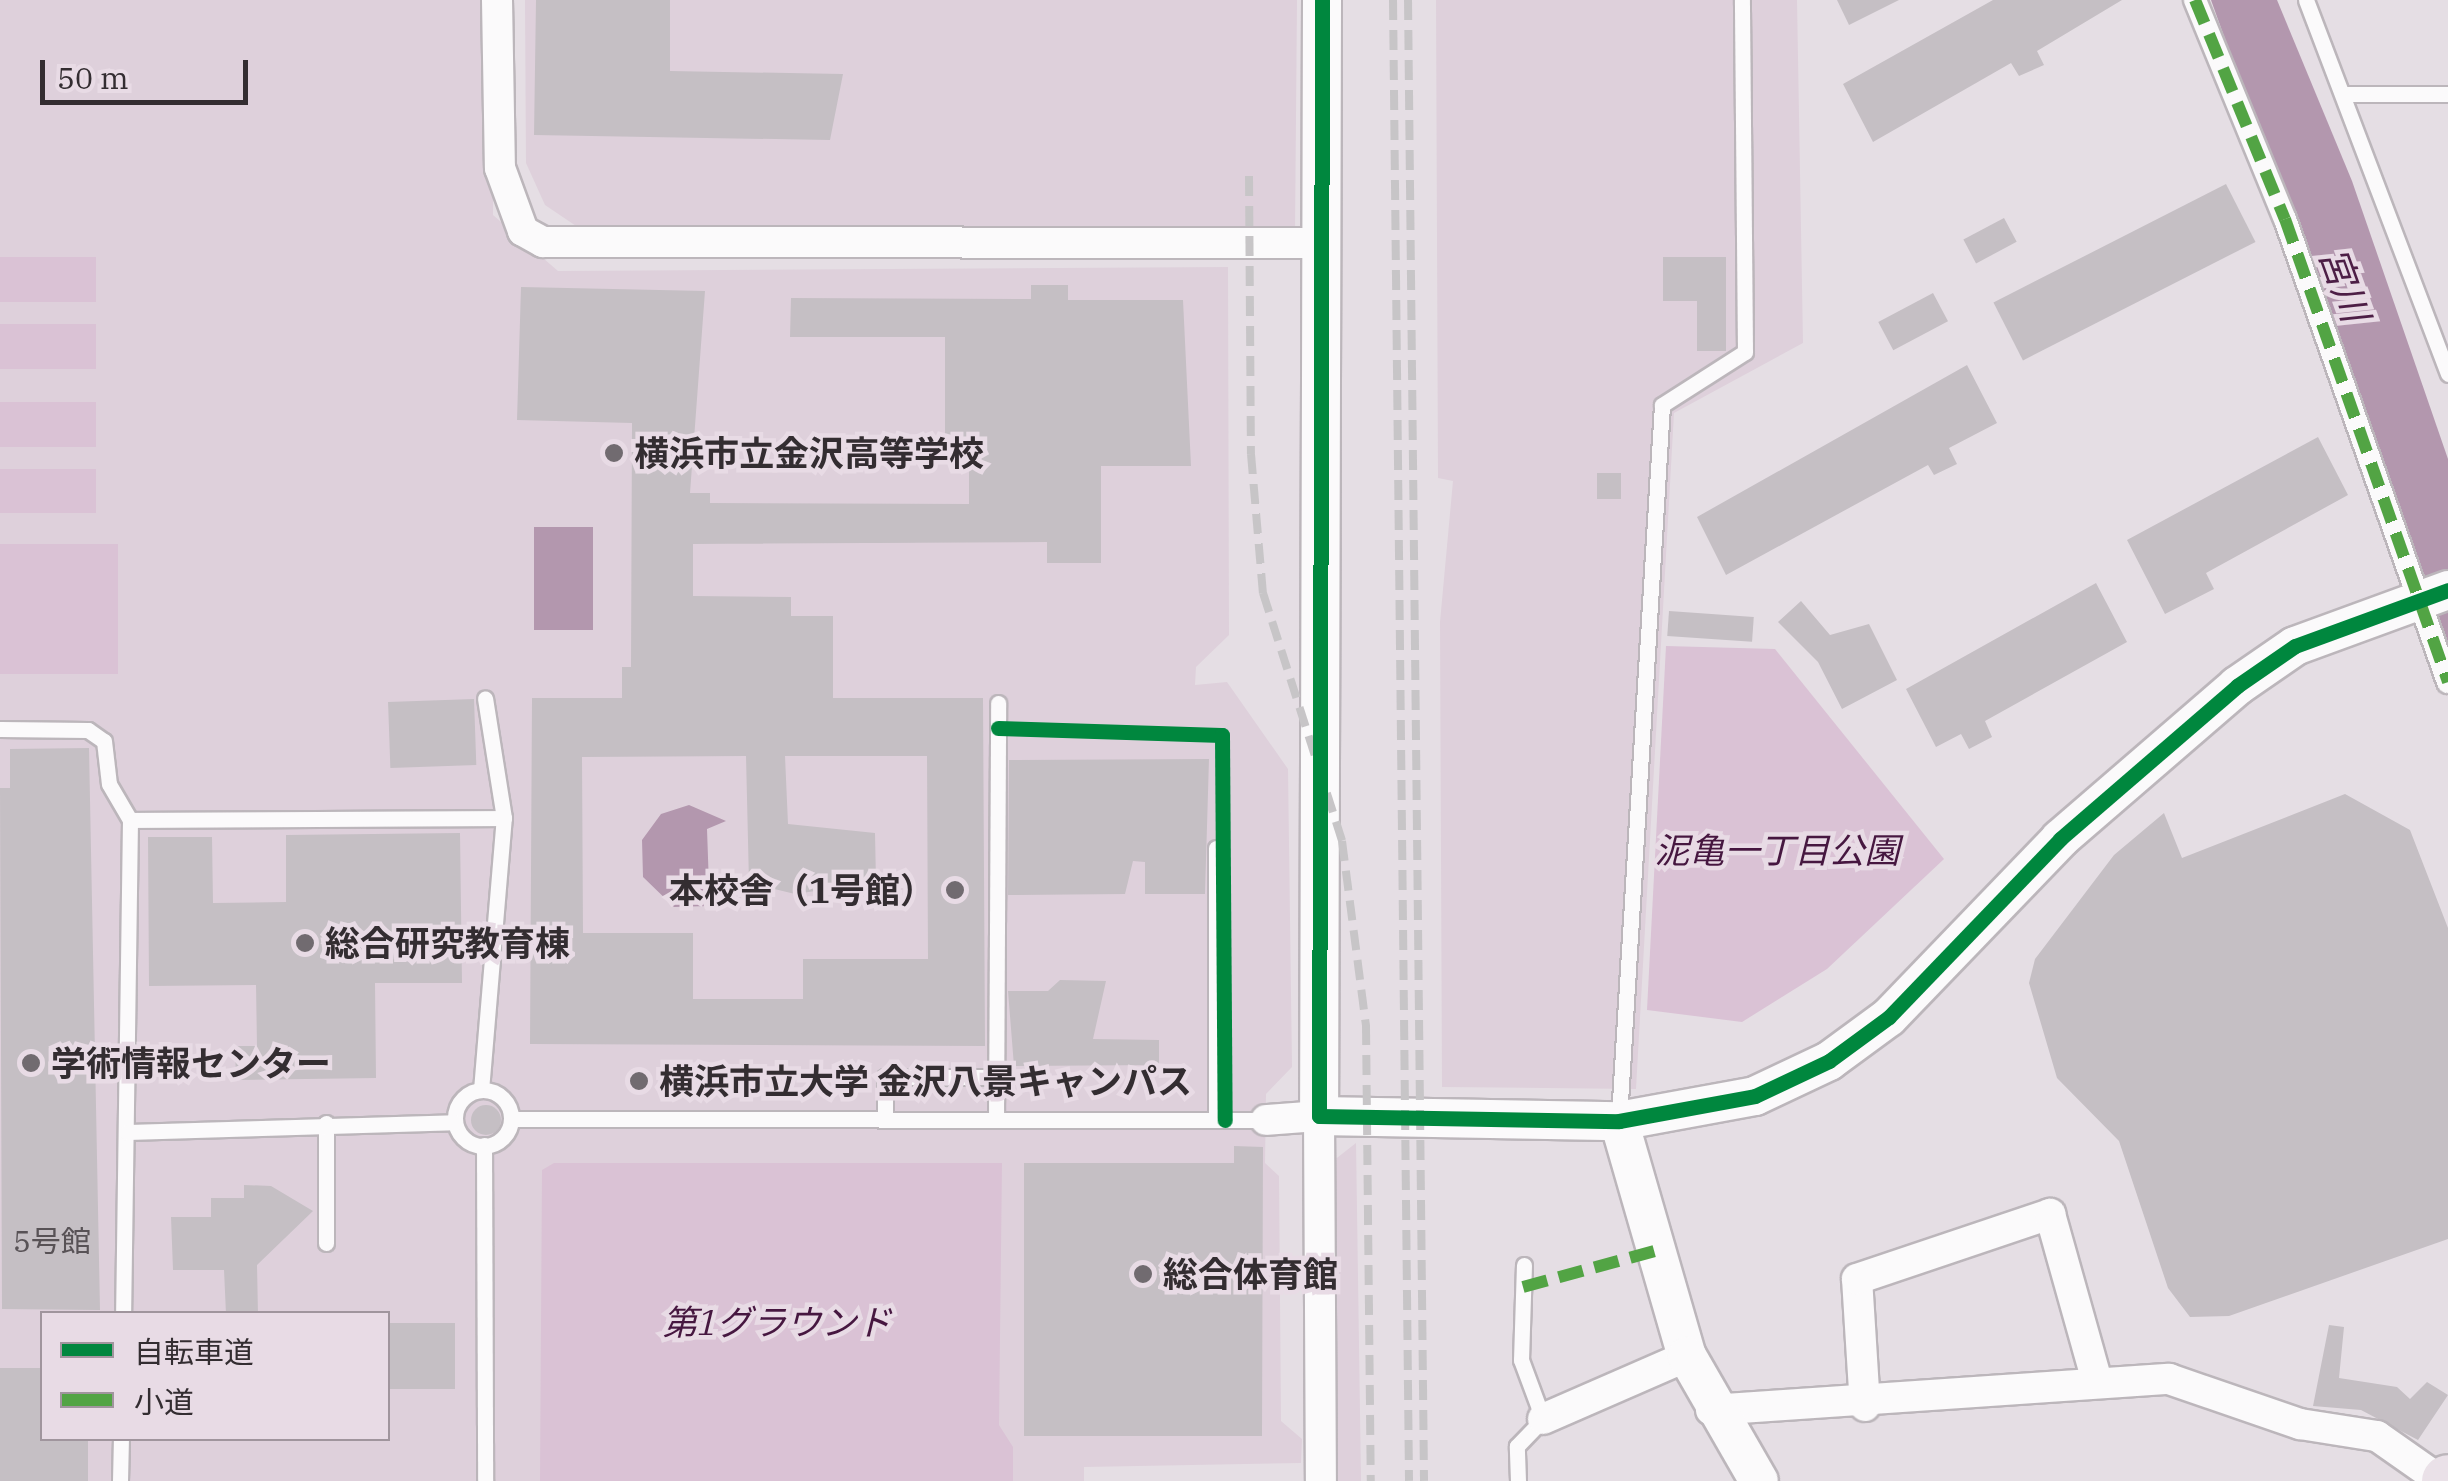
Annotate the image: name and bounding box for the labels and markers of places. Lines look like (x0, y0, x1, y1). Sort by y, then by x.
place label: 横浜市立金沢高等学校 (634, 432, 984, 474)
marker: 横浜市立金沢高等学校 (603, 442, 625, 464)
place label: 本校舎（1号館） (669, 869, 935, 911)
marker: 本校舎（1号館） (944, 879, 966, 901)
place label: 総合研究教育棟 (325, 922, 570, 964)
marker: 総合研究教育棟 (294, 932, 316, 954)
place label: 学術情報センター (51, 1042, 331, 1084)
marker: 学術情報センター (20, 1052, 42, 1074)
place label: 横浜市立大学 金沢八景キャンパス (659, 1060, 1192, 1102)
marker: 横浜市立大学 金沢八景キャンパス (628, 1070, 650, 1092)
place label: 総合体育館 (1163, 1253, 1338, 1295)
marker: 総合体育館 (1132, 1263, 1154, 1285)

